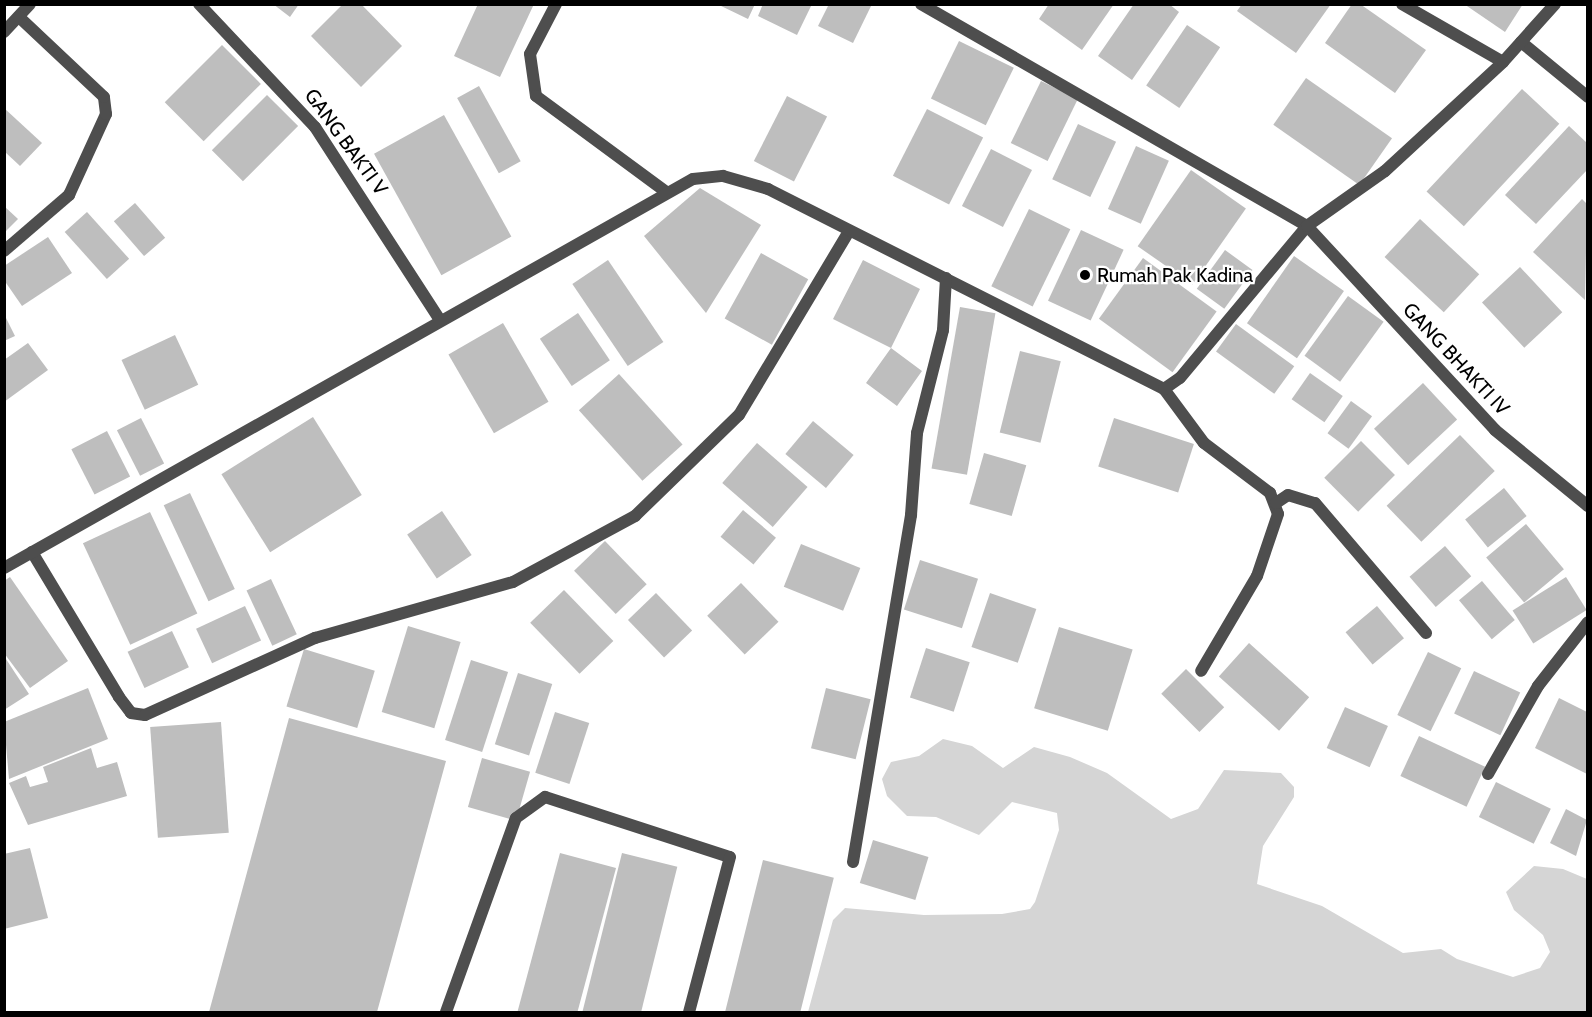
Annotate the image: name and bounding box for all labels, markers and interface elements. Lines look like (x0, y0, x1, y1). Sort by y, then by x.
street label: GANG BAKTI V (299, 84, 393, 200)
place label: Rumah Pak Kadina (1097, 263, 1253, 287)
marker: Rumah Pak Kadina (1078, 268, 1092, 282)
street label: GANG BHAKTI IV (1398, 298, 1514, 420)

